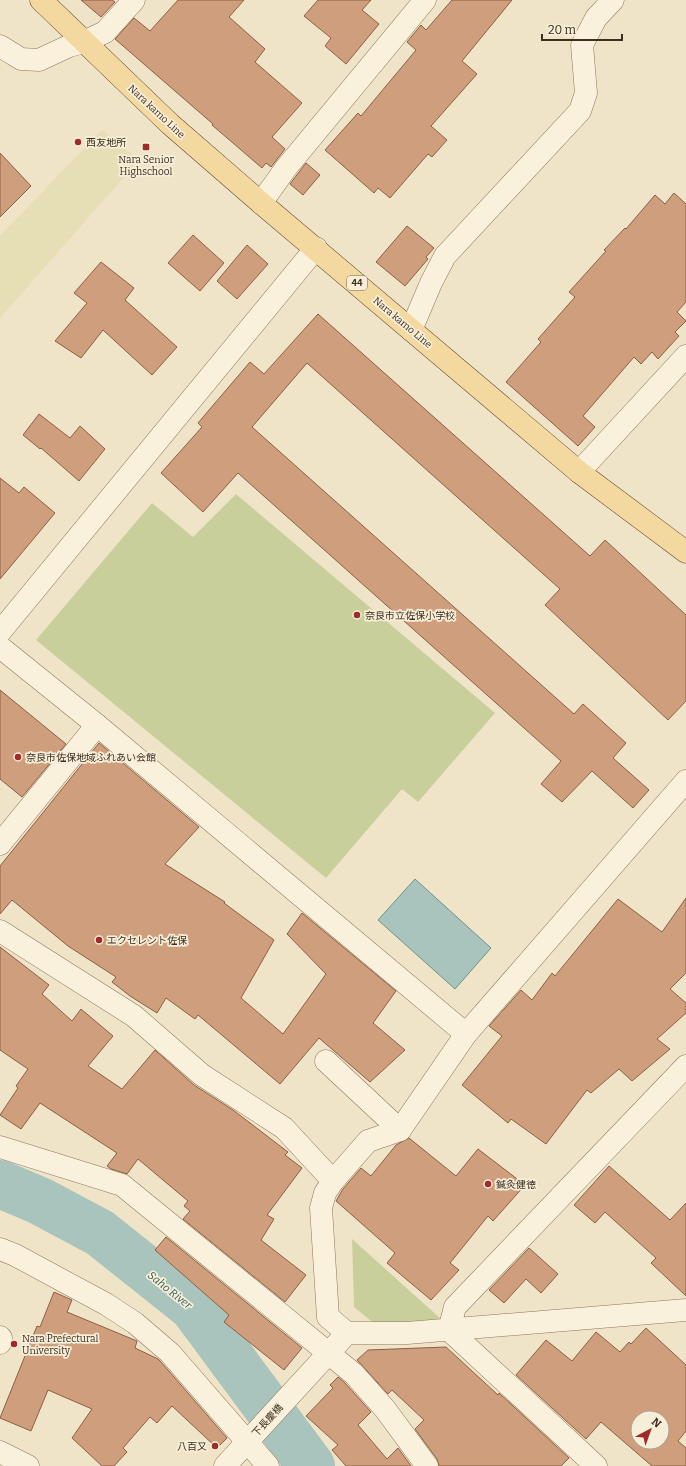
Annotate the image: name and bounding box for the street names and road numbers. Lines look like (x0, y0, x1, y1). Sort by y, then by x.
street label: Nara kamo Line (125, 82, 187, 141)
road number: 44 (347, 276, 367, 290)
street label: Nara kamo Line (371, 295, 434, 351)
street label: 下長慶橋 (250, 1402, 286, 1440)

